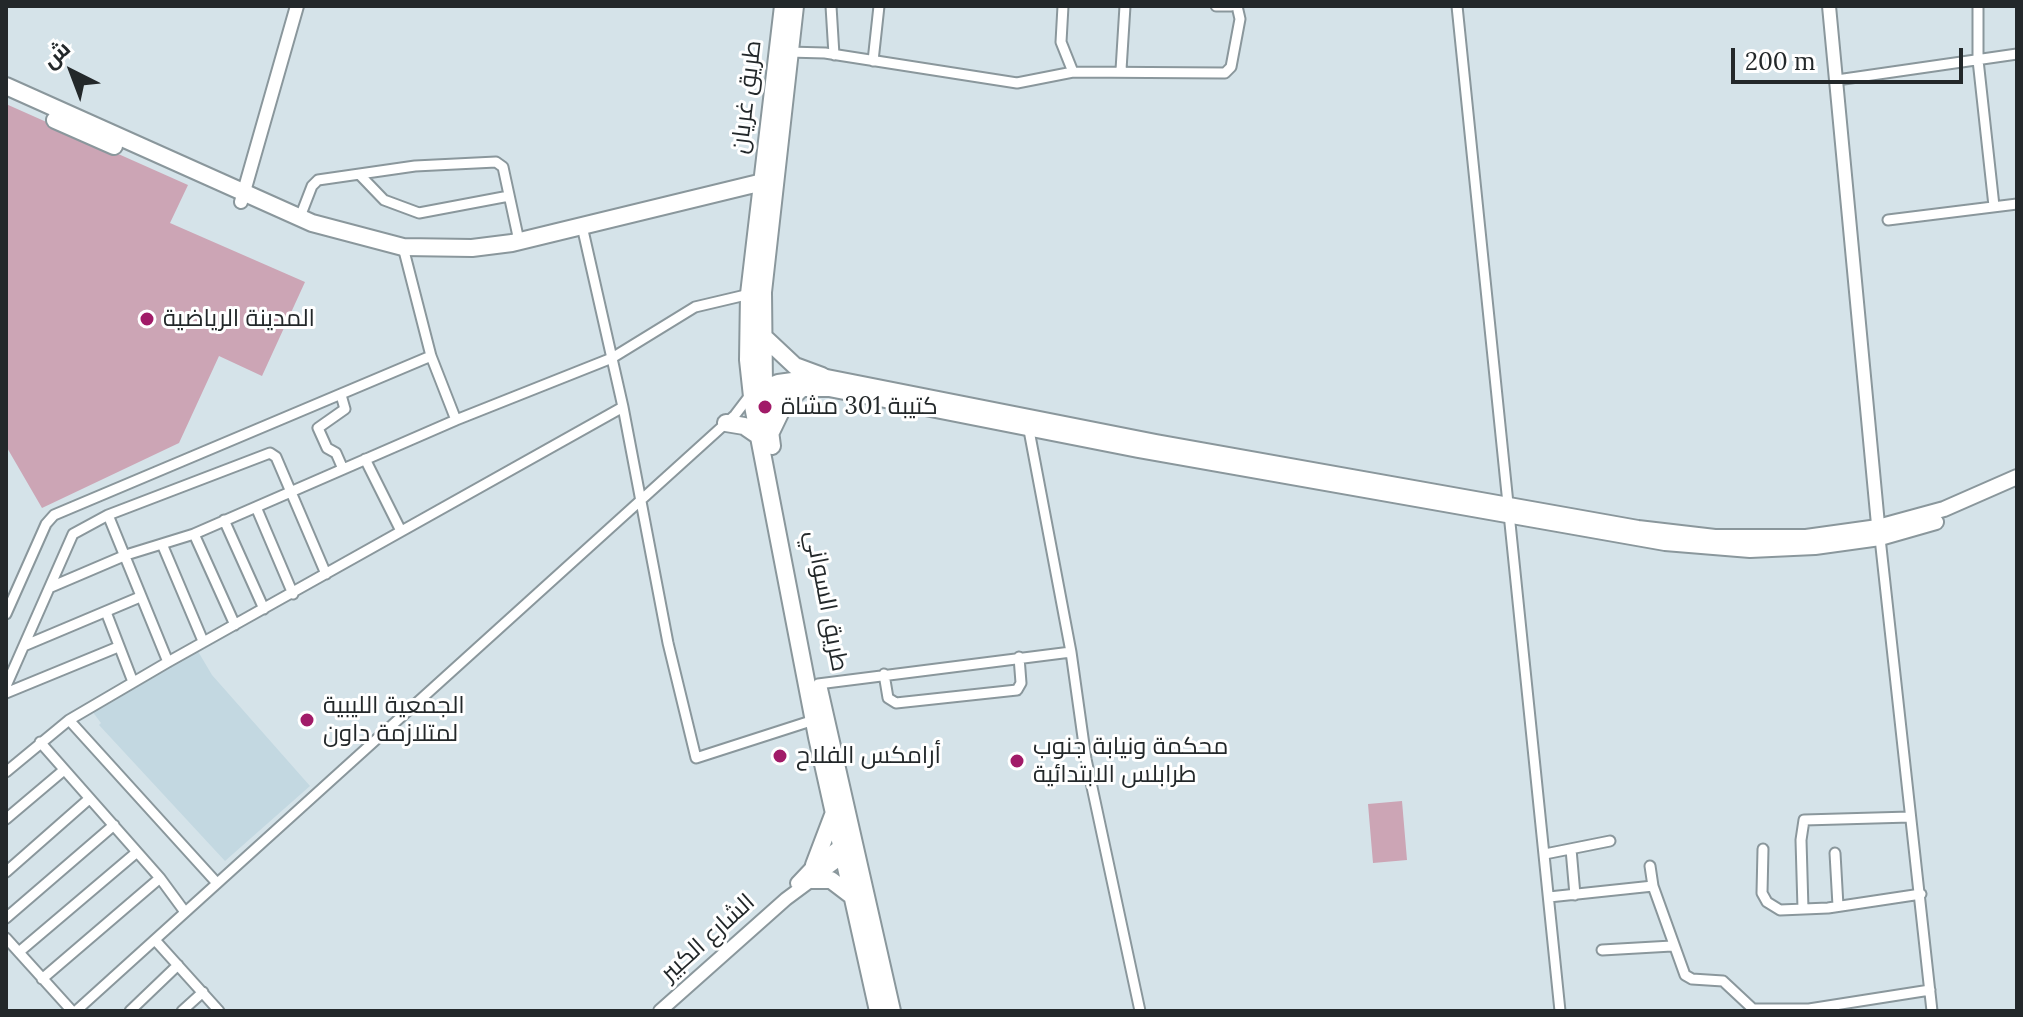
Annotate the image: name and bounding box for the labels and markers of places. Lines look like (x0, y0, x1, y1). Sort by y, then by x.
place label: المدينة الرياضية (163, 305, 315, 333)
marker: المدينة الرياضية (138, 310, 156, 328)
place label: كتيبة 301 مشاة (781, 393, 938, 421)
marker: كتيبة 301 مشاة (756, 398, 774, 416)
place label: الجمعية الليبية لمتلازمة داون (323, 692, 465, 748)
marker: الجمعية الليبية لمتلازمة داون (298, 711, 316, 729)
place label: محكمة ونيابة جنوب طرابلس الابتدائية (1033, 733, 1228, 789)
place label: أرامكس الفلاح (796, 742, 941, 770)
marker: أرامكس الفلاح (771, 747, 789, 765)
marker: محكمة ونيابة جنوب طرابلس الابتدائية (1008, 752, 1026, 770)

